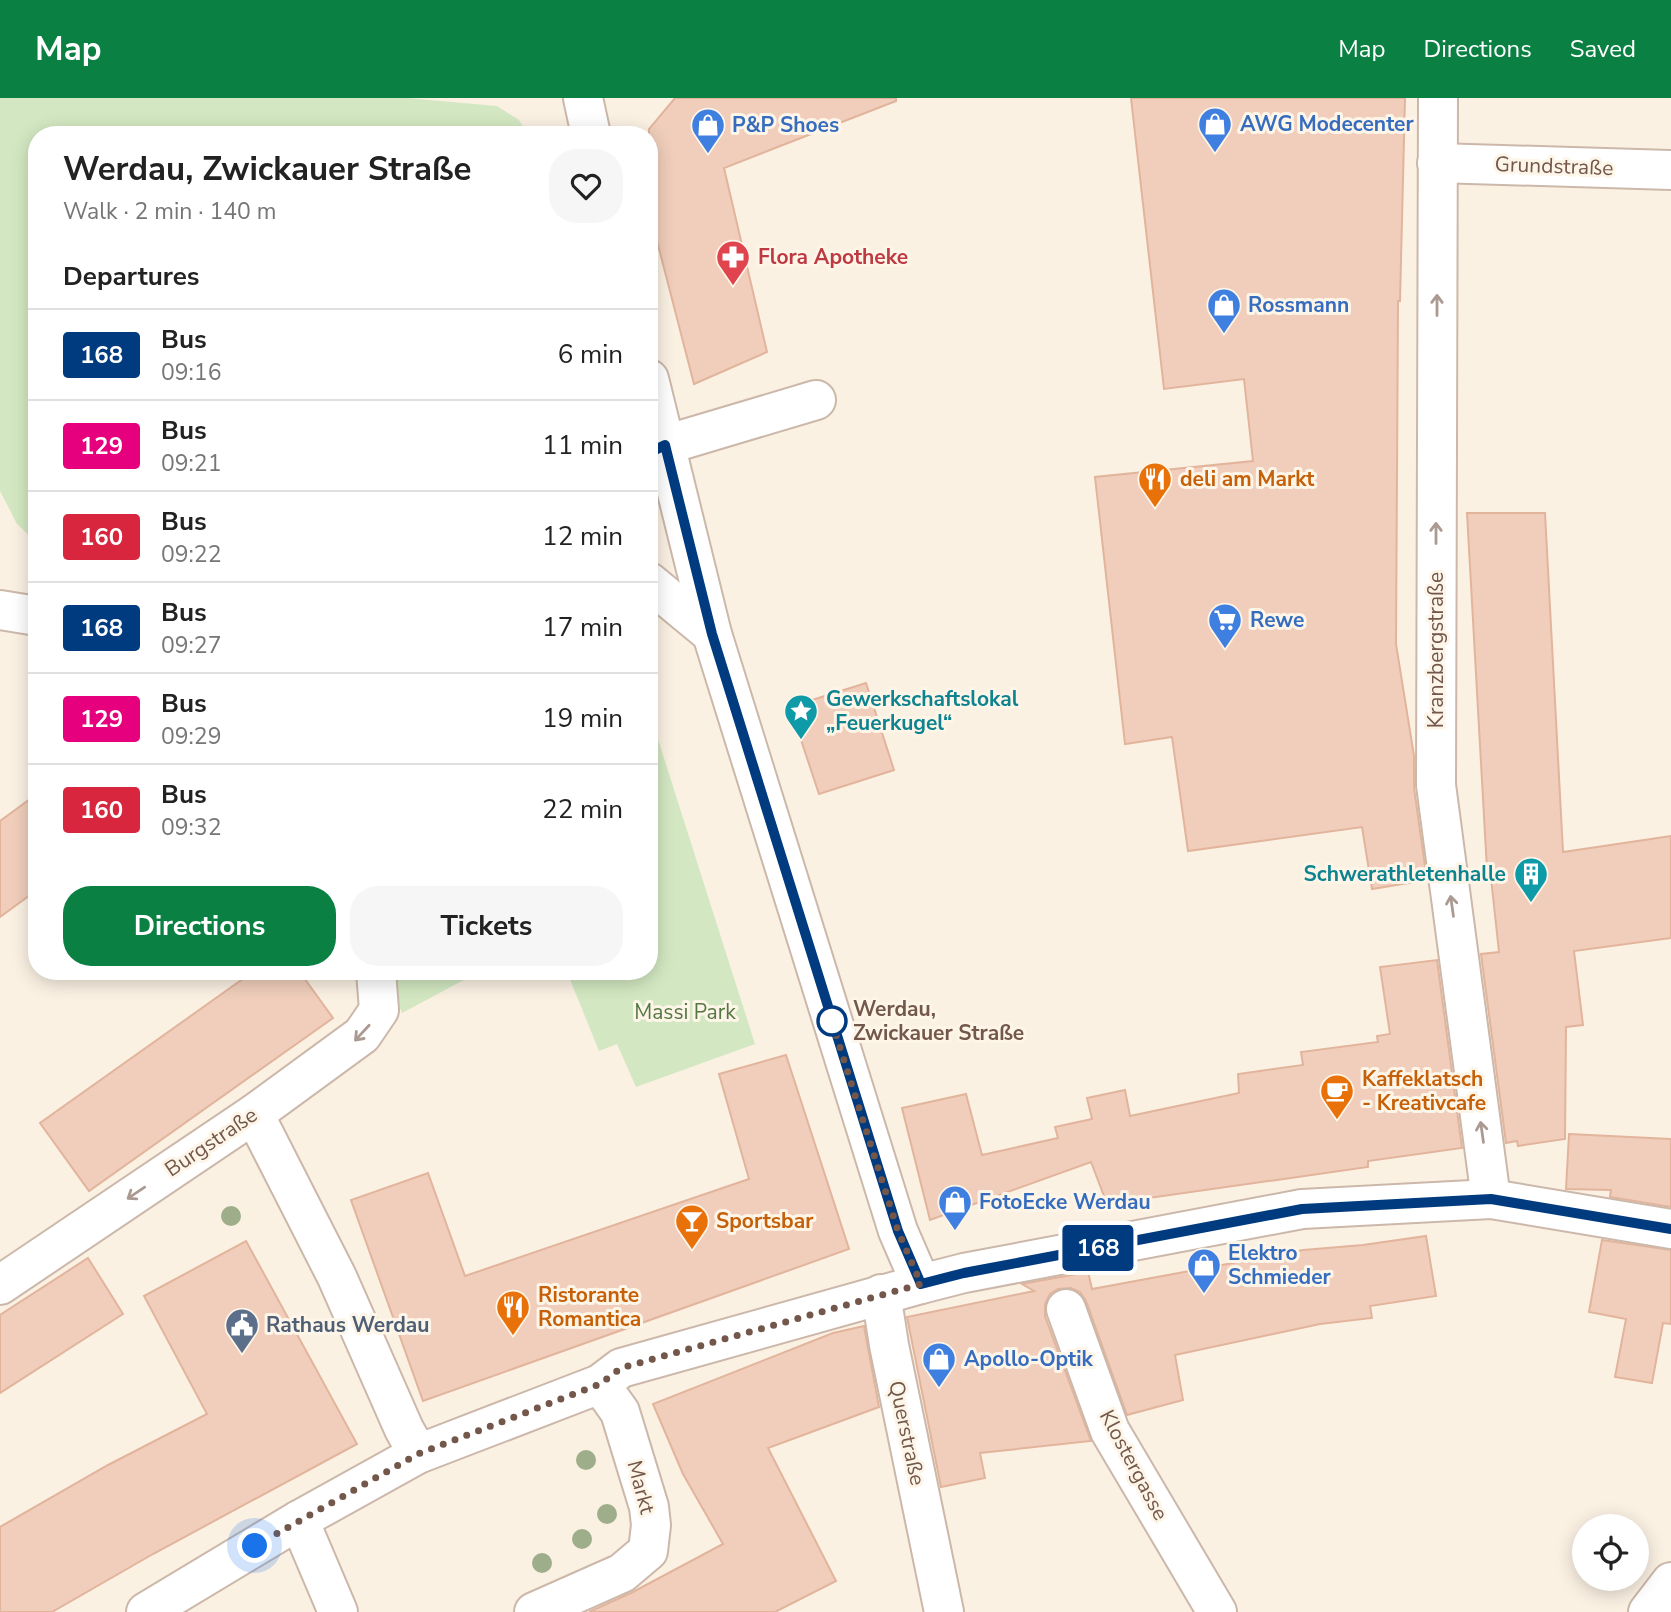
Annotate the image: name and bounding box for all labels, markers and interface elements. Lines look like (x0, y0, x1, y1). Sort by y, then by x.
text: Map (35, 27, 102, 72)
text: Map (1338, 33, 1385, 65)
text: Directions (1423, 33, 1532, 65)
text: Saved (1570, 33, 1636, 65)
shop icon: AWG Modecenter (1196, 105, 1234, 154)
shop icon: P&P Shoes (689, 106, 727, 155)
place label: AWG Modecenter (1240, 110, 1415, 138)
place label: P&P Shoes (732, 111, 839, 139)
text: Werdau, Zwickauer Straße (63, 147, 471, 192)
button: heart (549, 149, 623, 223)
street label: Grundstraße (1494, 150, 1614, 182)
text: Walk · 2 min · 140 m (63, 196, 276, 227)
pharmacy icon: Flora Apotheke (714, 238, 752, 287)
place label: Flora Apotheke (758, 243, 908, 271)
text: Departures (63, 259, 199, 294)
shop icon: Rossmann (1205, 286, 1243, 335)
place label: Rossmann (1248, 291, 1349, 319)
one-way arrow (1430, 294, 1444, 317)
text: Bus (161, 322, 207, 357)
text: 6 min (558, 337, 623, 372)
text: 168 (80, 339, 123, 371)
text: 09:16 (161, 357, 221, 388)
text: Bus (161, 413, 207, 448)
text: 11 min (542, 428, 623, 463)
text: 129 (80, 430, 123, 462)
text: 09:21 (161, 448, 221, 479)
restaurant icon: deli am Markt (1136, 460, 1174, 509)
place label: deli am Markt (1180, 465, 1315, 493)
text: Bus (161, 504, 207, 539)
text: 12 min (542, 519, 623, 554)
text: 160 (80, 521, 123, 553)
one-way arrow (1429, 521, 1443, 544)
text: 09:22 (161, 539, 221, 570)
street label: Kranzbergstraße (1422, 572, 1450, 728)
text: Bus (161, 595, 207, 630)
supermarket icon: Rewe (1206, 601, 1244, 650)
place label: Rewe (1250, 606, 1304, 634)
text: 17 min (542, 610, 623, 645)
text: 168 (80, 612, 123, 644)
text: 09:27 (161, 630, 221, 661)
place label: Gewerkschaftslokal „Feuerkugel“ (826, 685, 1019, 737)
text: Bus (161, 686, 207, 721)
place icon: Gewerkschaftslokal „Feuerkugel“ (782, 692, 820, 741)
text: 19 min (542, 701, 623, 736)
text: 129 (80, 703, 123, 735)
text: 09:29 (161, 721, 221, 752)
text: Bus (161, 777, 207, 812)
text: 22 min (542, 792, 623, 827)
text: 160 (80, 794, 123, 826)
text: 09:32 (161, 812, 221, 843)
building icon: Schwerathletenhalle (1512, 855, 1550, 904)
place label: Schwerathletenhalle (1304, 860, 1506, 888)
button: Directions (63, 886, 336, 966)
button: Tickets (350, 886, 623, 966)
one-way arrow (1445, 895, 1458, 918)
place label: Werdau, Zwickauer Straße (853, 995, 1024, 1047)
park label: Massi Park (634, 998, 736, 1026)
marker: Werdau, Zwickauer Straße (817, 1006, 847, 1036)
one-way arrow (353, 1024, 370, 1041)
place label: Kaffeklatsch - Kreativcafe (1362, 1065, 1486, 1117)
cafe icon: Kaffeklatsch - Kreativcafe (1318, 1072, 1356, 1121)
street label: Burgstraße (159, 1101, 263, 1183)
one-way arrow (1476, 1121, 1489, 1143)
shop icon: FotoEcke Werdau (936, 1183, 974, 1232)
one-way arrow (127, 1186, 146, 1200)
place label: FotoEcke Werdau (979, 1188, 1151, 1216)
bar icon: Sportsbar (673, 1202, 711, 1251)
place label: Sportsbar (716, 1207, 814, 1235)
line badge: 168 (1058, 1225, 1138, 1271)
text: 168 (1076, 1232, 1120, 1264)
place label: Elektro Schmieder (1228, 1239, 1332, 1291)
shop icon: Elektro Schmieder (1185, 1246, 1223, 1295)
place label: Ristorante Romantica (538, 1281, 641, 1333)
restaurant icon: Ristorante Romantica (494, 1288, 532, 1337)
public building icon: Rathaus Werdau (223, 1306, 261, 1355)
place label: Rathaus Werdau (266, 1311, 429, 1339)
shop icon: Apollo-Optik (920, 1340, 958, 1389)
place label: Apollo-Optik (964, 1345, 1094, 1373)
street label: Querstraße (882, 1378, 932, 1488)
street label: Klostergasse (1093, 1405, 1175, 1525)
street label: Markt (620, 1457, 662, 1517)
map controls (1572, 1514, 1649, 1591)
button: locate (1572, 1514, 1649, 1591)
your location (237, 1528, 272, 1563)

